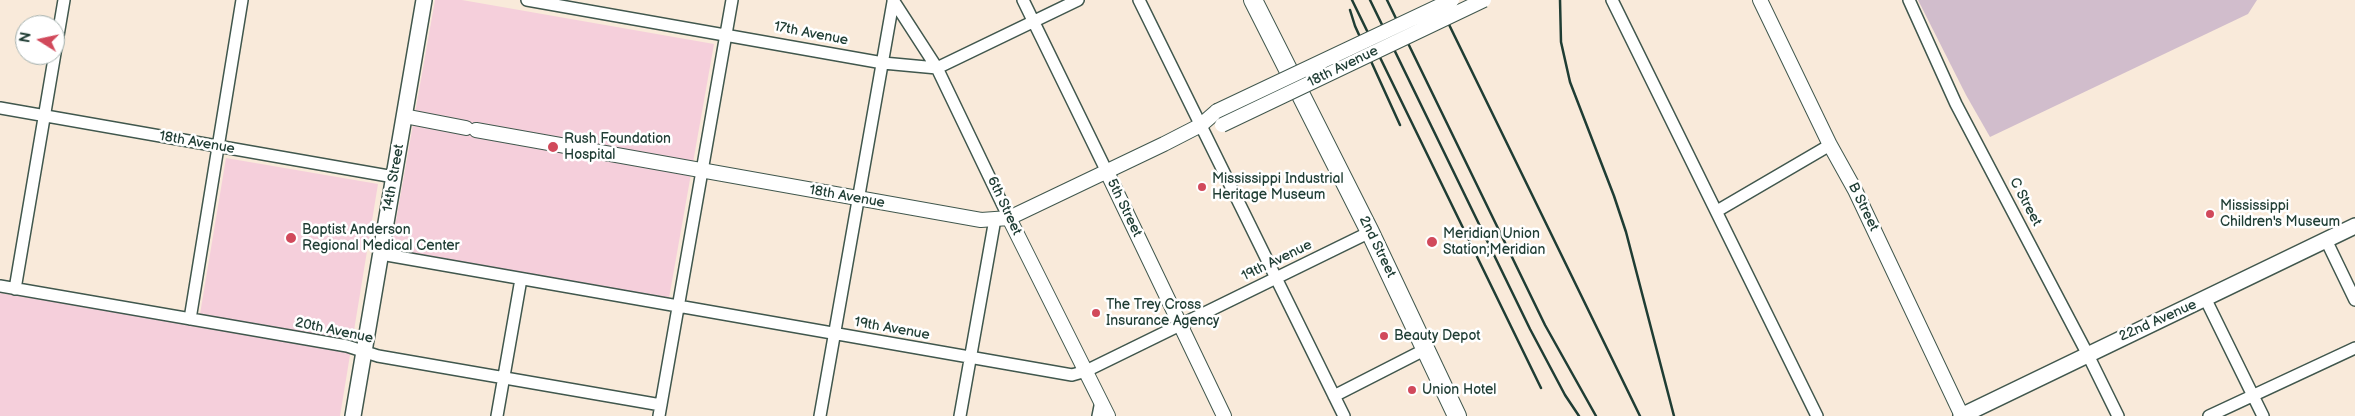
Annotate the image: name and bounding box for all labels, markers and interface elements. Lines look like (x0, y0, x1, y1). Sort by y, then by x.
north arrow (15, 15, 65, 65)
street label: 17th Avenue (773, 19, 849, 49)
text: N (16, 31, 35, 44)
street label: 18th Avenue (1305, 43, 1381, 91)
street label: 18th Avenue (158, 128, 236, 158)
place label: Rush Foundation Hospital (564, 131, 671, 164)
marker: Rush Foundation Hospital (546, 140, 560, 154)
street label: 14th Street (380, 143, 408, 213)
place label: Mississippi Industrial Heritage Museum (1212, 171, 1344, 203)
street label: 6th Street (983, 174, 1025, 238)
street label: C Street (2005, 175, 2045, 229)
street label: 5th Street (1103, 176, 1145, 240)
street label: B Street (1844, 180, 1882, 234)
marker: Mississippi Industrial Heritage Museum (1196, 181, 1208, 193)
street label: 18th Avenue (808, 182, 886, 212)
place label: Mississippi Children's Museum (2220, 198, 2340, 230)
marker: Mississippi Children's Museum (2204, 208, 2216, 220)
street label: 2nd Street (1355, 213, 1399, 281)
place label: Baptist Anderson Regional Medical Center (302, 222, 460, 254)
place label: Meridian Union Station;Meridian (1443, 226, 1545, 258)
marker: Baptist Anderson Regional Medical Center (284, 231, 298, 245)
marker: Meridian Union Station;Meridian (1425, 235, 1439, 249)
street label: 19th Avenue (1239, 237, 1315, 285)
street label: 22nd Avenue (2117, 296, 2199, 346)
place label: The Trey Cross Insurance Agency (1106, 297, 1219, 330)
marker: The Trey Cross Insurance Agency (1090, 307, 1102, 319)
street label: 19th Avenue (853, 314, 931, 344)
street label: 20th Avenue (293, 315, 375, 347)
place label: Beauty Depot (1394, 328, 1481, 344)
marker: Beauty Depot (1378, 330, 1390, 342)
place label: Union Hotel (1422, 382, 1496, 398)
marker: Union Hotel (1406, 384, 1418, 396)

